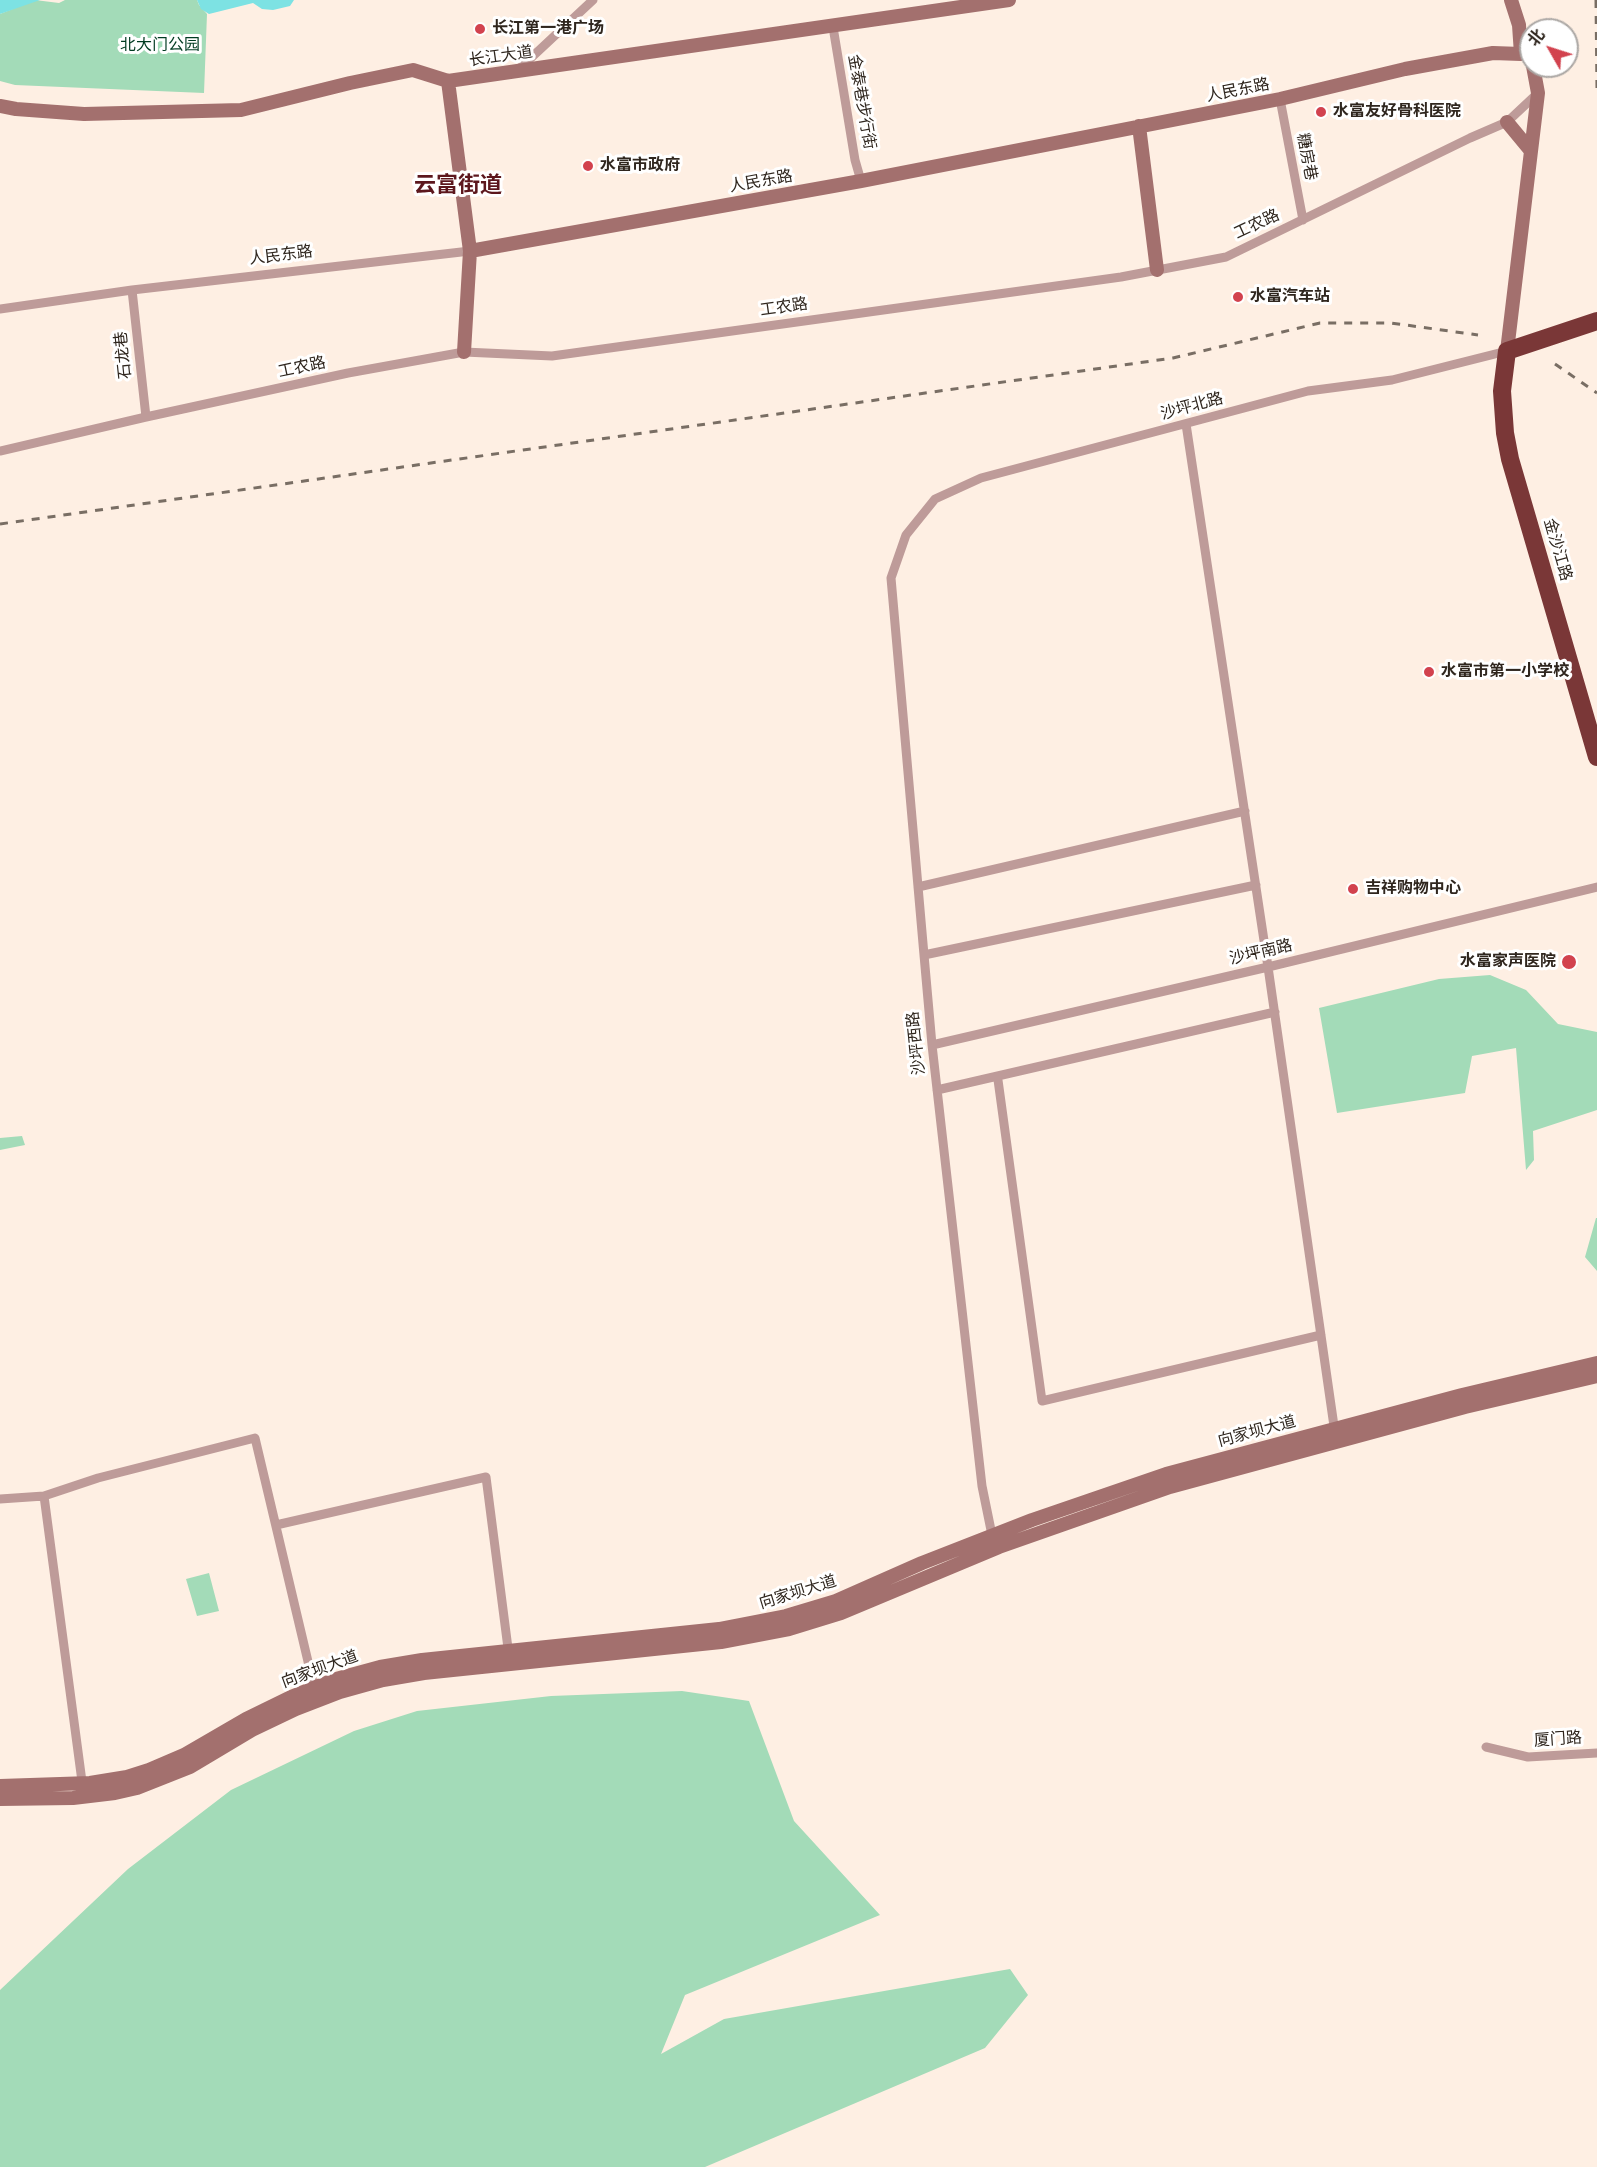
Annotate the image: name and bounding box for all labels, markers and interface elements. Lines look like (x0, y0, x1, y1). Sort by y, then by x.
north arrow (1519, 18, 1579, 78)
place label: 长江第一港广场 (492, 19, 604, 39)
marker: 长江第一港广场 (473, 22, 487, 36)
text: 北 (1522, 24, 1550, 51)
park label: 北大门公园 (120, 36, 200, 56)
street label: 长江大道 (468, 43, 534, 71)
street label: 金泰巷步行街 (843, 53, 879, 151)
street label: 人民东路 (1205, 75, 1271, 107)
place label: 水富友好骨科医院 (1333, 102, 1461, 122)
marker: 水富友好骨科医院 (1314, 105, 1328, 119)
street label: 糖房巷 (1292, 132, 1320, 182)
place label: 水富市政府 (600, 156, 680, 176)
marker: 水富市政府 (581, 159, 595, 173)
street label: 人民东路 (728, 167, 794, 197)
district label: 云富街道 (414, 173, 502, 199)
street label: 工农路 (1231, 206, 1283, 244)
street label: 人民东路 (248, 243, 314, 269)
place label: 水富汽车站 (1250, 287, 1330, 307)
marker: 水富汽车站 (1231, 290, 1245, 304)
street label: 工农路 (759, 295, 809, 321)
street label: 石龙巷 (112, 330, 136, 380)
street label: 工农路 (277, 354, 327, 382)
street label: 沙坪北路 (1159, 389, 1225, 425)
street label: 金沙江路 (1539, 517, 1575, 583)
place label: 水富市第一小学校 (1441, 662, 1569, 682)
marker: 水富市第一小学校 (1422, 665, 1436, 679)
place label: 吉祥购物中心 (1365, 879, 1461, 899)
marker: 吉祥购物中心 (1346, 882, 1360, 896)
street label: 沙坪南路 (1228, 936, 1294, 970)
place label: 水富家声医院 (1460, 952, 1556, 972)
marker: 水富家声医院 (1560, 953, 1578, 971)
street label: 沙坪西路 (904, 1010, 930, 1076)
street label: 向家坝大道 (1216, 1412, 1298, 1452)
street label: 向家坝大道 (757, 1572, 839, 1614)
street label: 向家坝大道 (279, 1647, 361, 1693)
street label: 厦门路 (1533, 1729, 1583, 1751)

